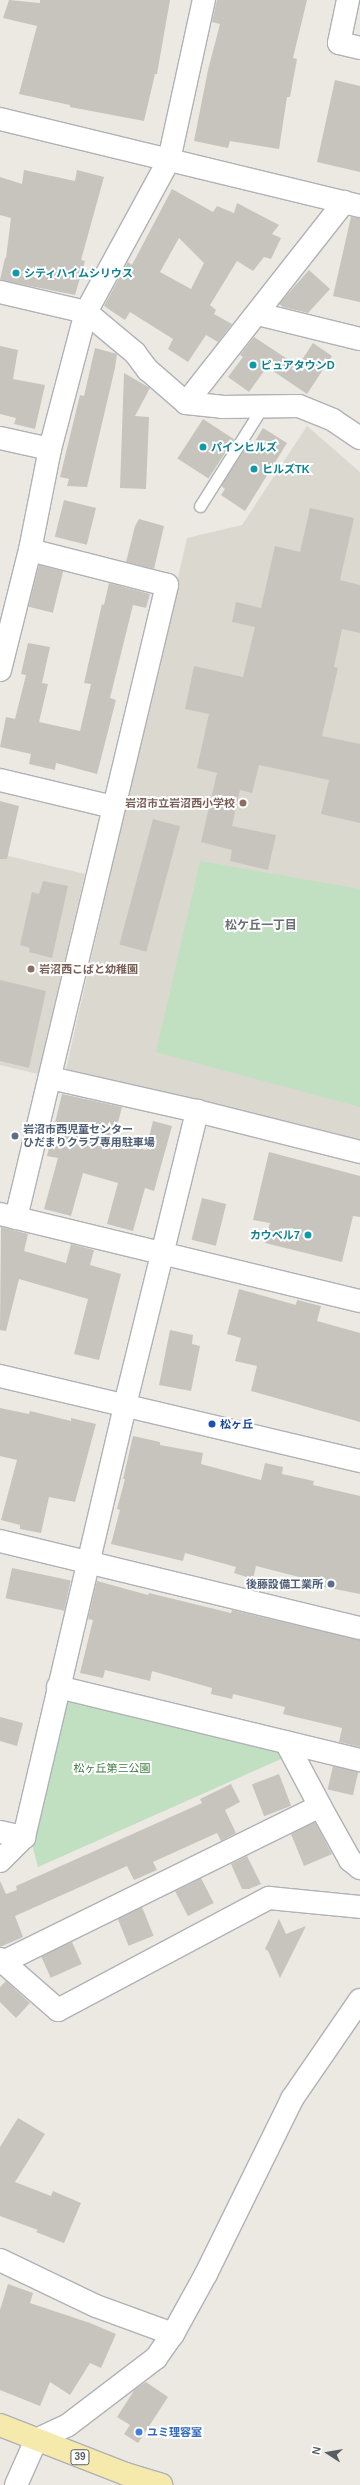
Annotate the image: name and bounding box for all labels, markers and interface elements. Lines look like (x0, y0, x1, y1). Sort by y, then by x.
place label: シティハイムシリウス (24, 266, 134, 280)
marker: シティハイムシリウス (11, 268, 21, 278)
place label: ピュアタウンD (261, 358, 335, 372)
marker: ピュアタウンD (248, 360, 258, 370)
place label: パインヒルズ (211, 440, 277, 454)
marker: パインヒルズ (198, 442, 208, 452)
place label: ヒルズTK (262, 462, 310, 476)
marker: ヒルズTK (249, 464, 259, 474)
place label: 岩沼市立岩沼西小学校 (125, 796, 235, 810)
marker: 岩沼市立岩沼西小学校 (238, 798, 248, 808)
district label: 松ケ丘一丁目 (225, 919, 297, 933)
place label: 岩沼西こばと幼稚園 (39, 962, 138, 976)
marker: 岩沼西こばと幼稚園 (26, 964, 36, 974)
place label: 岩沼市西児童センター ひだまりクラブ専用駐車場 (23, 1123, 155, 1149)
marker: 岩沼市西児童センター ひだまりクラブ専用駐車場 (10, 1131, 20, 1141)
place label: カウベル7 (250, 1228, 300, 1242)
marker: カウベル7 (303, 1230, 313, 1240)
place label: 松ヶ丘 (220, 1417, 253, 1431)
marker: 松ヶ丘 (207, 1419, 217, 1429)
place label: 後藤設備工業所 (246, 1577, 323, 1591)
marker: 後藤設備工業所 (326, 1579, 336, 1589)
park label: 松ヶ丘第三公園 (74, 1761, 150, 1775)
place label: ユミ理容室 (147, 2425, 202, 2439)
marker: ユミ理容室 (134, 2427, 144, 2437)
north arrow (308, 2433, 348, 2473)
text: N (310, 2445, 323, 2456)
road number: 39 (70, 2449, 90, 2465)

